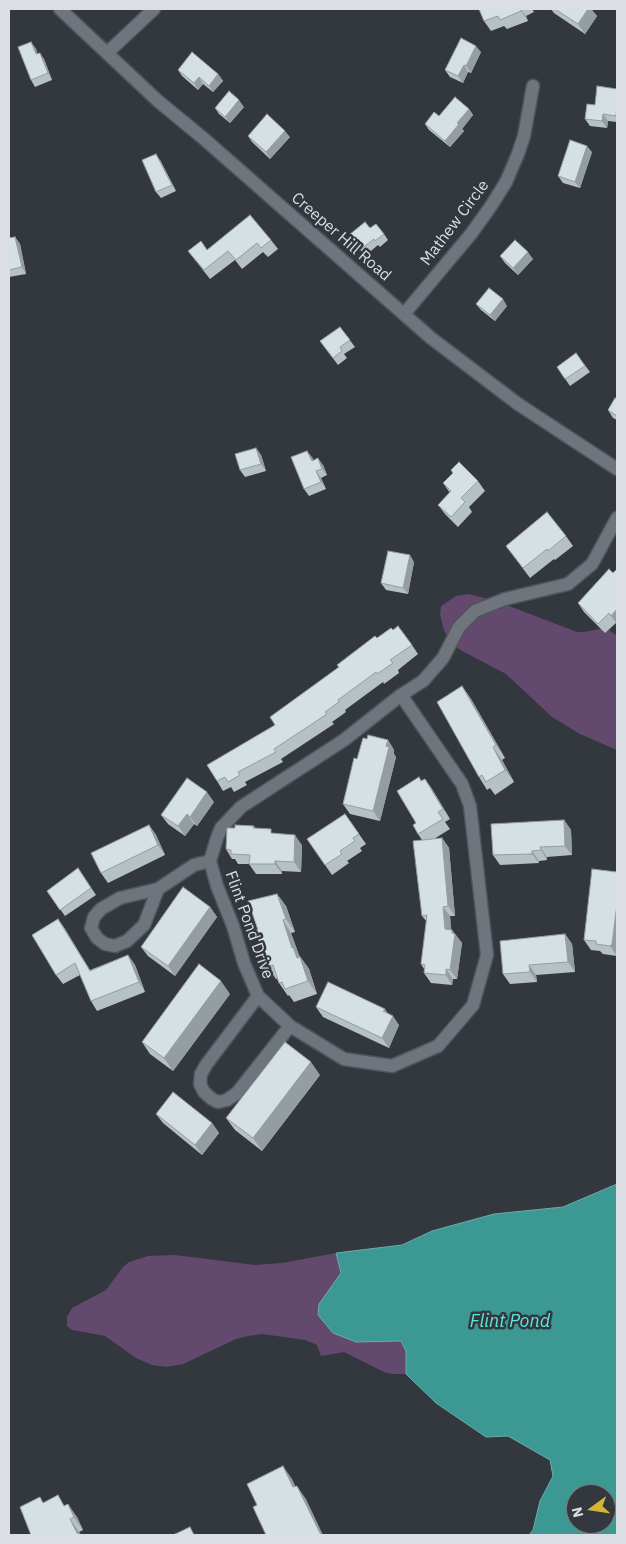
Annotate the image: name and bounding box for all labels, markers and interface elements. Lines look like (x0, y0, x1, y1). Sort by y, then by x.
street label: Mathew Circle (417, 177, 493, 269)
street label: Creeper Hill Road (287, 189, 395, 285)
street label: Flint Pond Drive (221, 868, 277, 982)
water label: Flint Pond (470, 1311, 550, 1333)
north arrow (566, 1484, 616, 1534)
text: N (567, 1505, 587, 1519)

